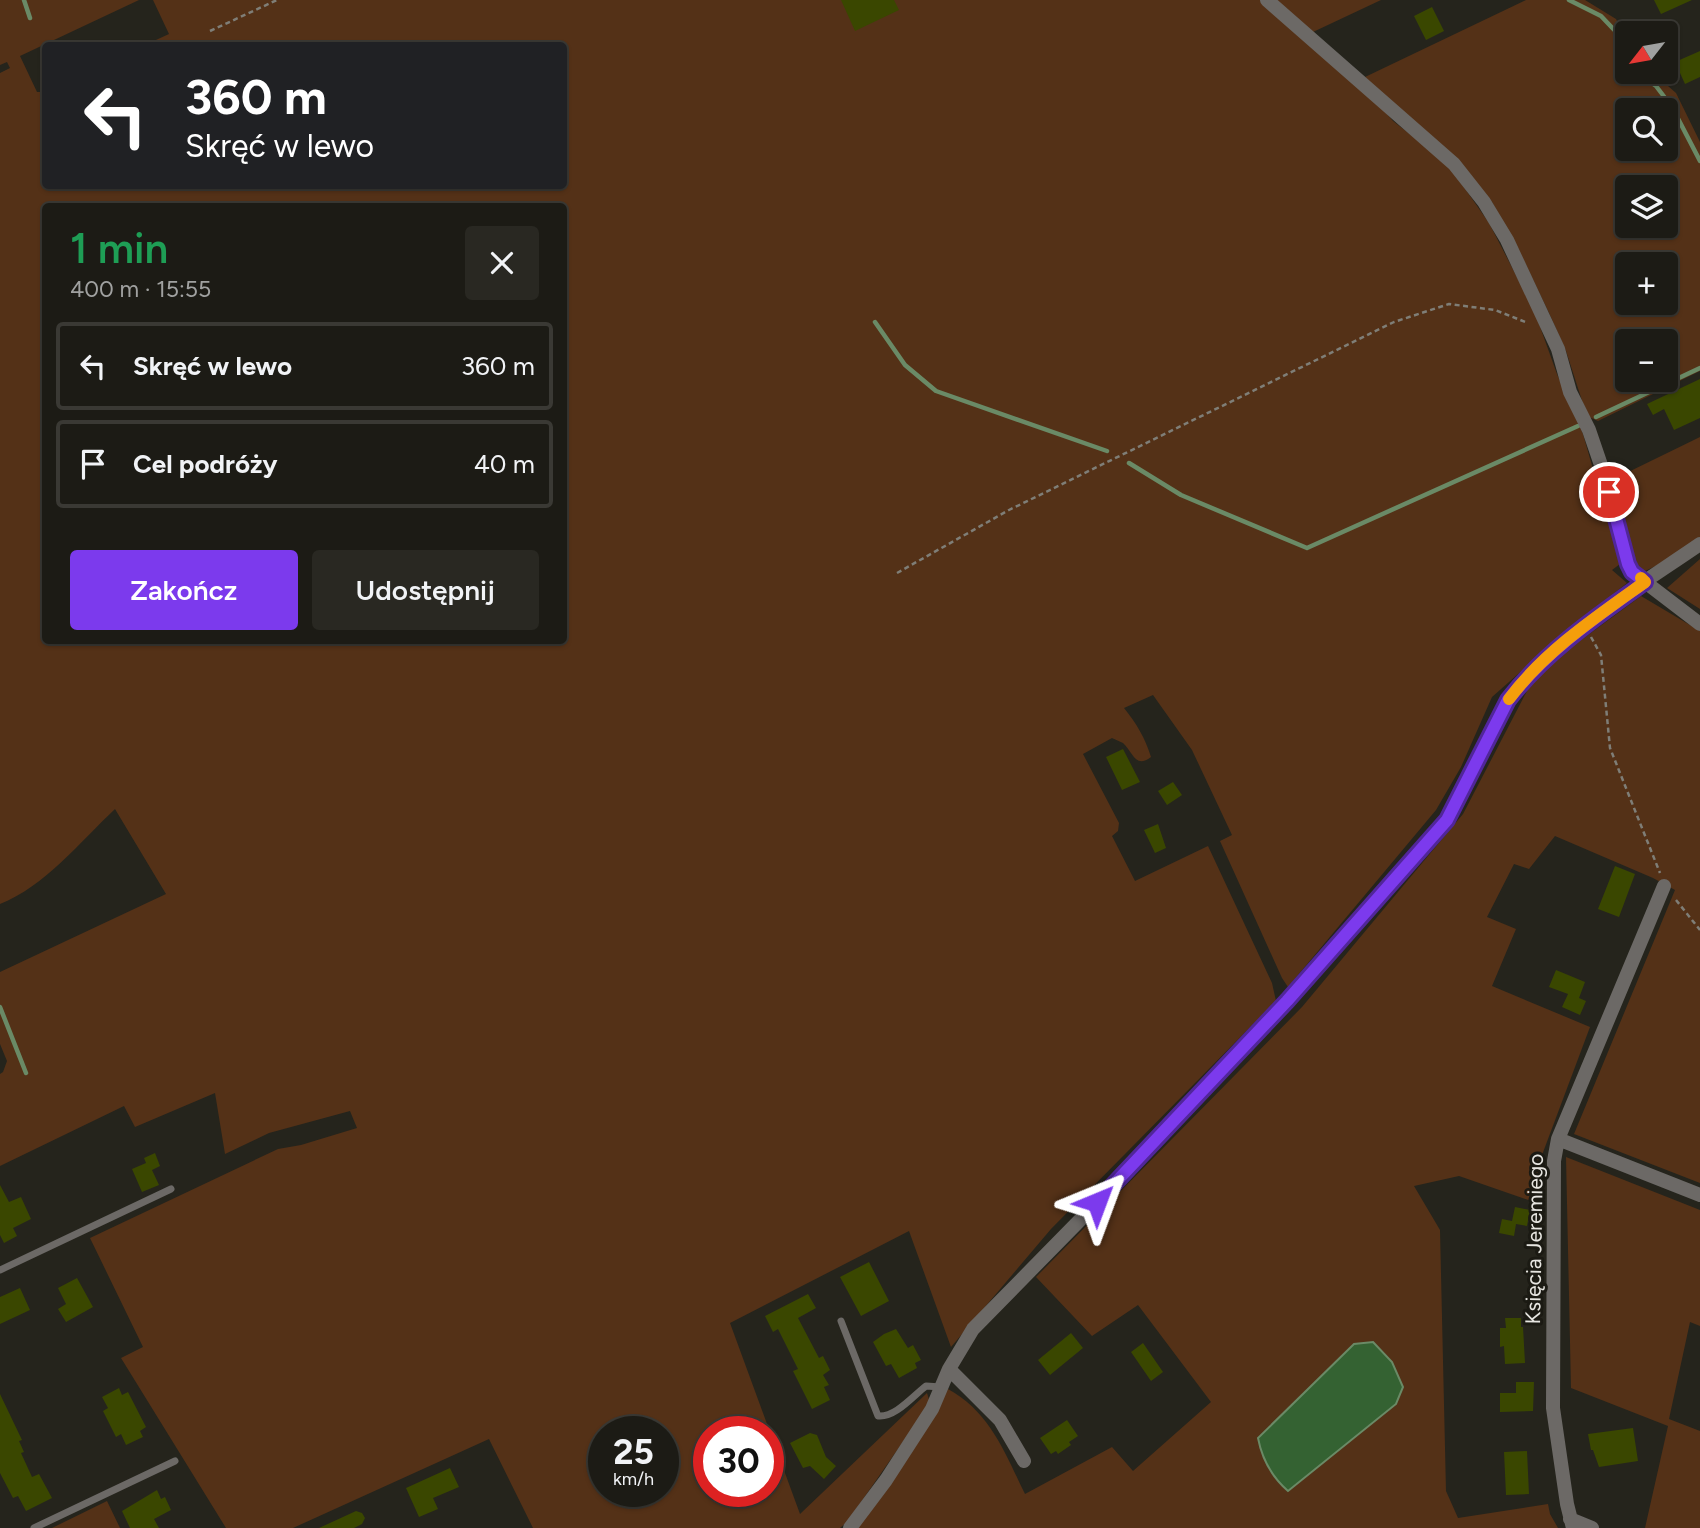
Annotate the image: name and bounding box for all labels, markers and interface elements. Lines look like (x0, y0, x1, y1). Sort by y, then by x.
north arrow (1615, 21, 1678, 84)
map controls (1615, 21, 1678, 392)
text: 360 m (185, 67, 327, 126)
icon: left (70, 70, 161, 161)
button: search (1615, 98, 1678, 161)
text: Skręć w lewo (185, 127, 374, 165)
button: layers (1615, 175, 1678, 238)
text: 1 min (70, 223, 168, 274)
button: close (465, 226, 539, 300)
button: + (1615, 252, 1678, 315)
text: 400 m · 15:55 (70, 275, 211, 303)
button: − (1615, 329, 1678, 392)
icon: left (74, 347, 112, 385)
text: Skręć w lewo (133, 350, 292, 382)
text: 360 m (461, 350, 535, 382)
icon: arrive (74, 445, 112, 483)
text: Cel podróży (133, 448, 277, 480)
text: 40 m (474, 448, 535, 480)
pin (1579, 462, 1639, 522)
icon: arrive (1590, 473, 1628, 511)
button: Zakończ (70, 550, 298, 630)
button: Udostępnij (312, 550, 539, 630)
street label: Księcia Jeremiego (1520, 1153, 1548, 1325)
position arrow (1060, 1165, 1134, 1239)
speed limit sign: 30 (693, 1416, 784, 1507)
text: 25 (613, 1431, 654, 1473)
text: km/h (613, 1468, 654, 1490)

